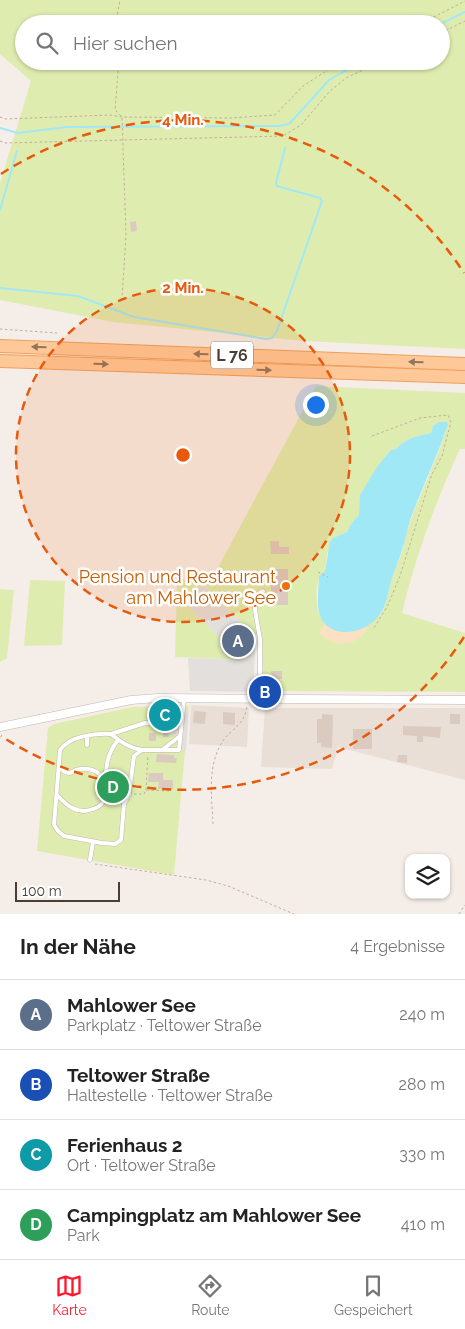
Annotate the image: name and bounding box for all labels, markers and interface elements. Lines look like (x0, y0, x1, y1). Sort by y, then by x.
search box (15, 15, 450, 70)
icon: search (33, 29, 61, 57)
text: Hier suchen (73, 32, 178, 54)
text: 4 Min. (162, 111, 204, 129)
text: 2 Min. (162, 279, 204, 297)
road number: L 76 (211, 342, 253, 368)
one-way arrow (31, 343, 47, 351)
one-way arrow (193, 349, 209, 357)
one-way arrow (408, 358, 424, 366)
one-way arrow (93, 360, 109, 368)
one-way arrow (256, 366, 272, 374)
your location (303, 392, 329, 418)
centre of rings (174, 446, 192, 464)
place label: Pension und Restaurant am Mahlower See (79, 566, 276, 608)
marker: Pension und Restaurant am Mahlower See (280, 580, 292, 592)
pin: A (222, 622, 254, 660)
pin: B (249, 673, 281, 711)
pin: C (149, 696, 181, 734)
pin: D (97, 768, 129, 806)
map controls (405, 854, 450, 899)
button: layers (405, 854, 450, 899)
scale bar (15, 879, 120, 902)
text: 100 m (22, 883, 62, 899)
text: In der Nähe (20, 934, 136, 959)
text: 4 Ergebnisse (350, 937, 445, 956)
text: Mahlower See (67, 994, 196, 1016)
text: A (31, 1005, 41, 1024)
text: 240 m (399, 1005, 445, 1024)
text: Parkplatz · Teltower Straße (67, 1016, 262, 1035)
text: Teltower Straße (67, 1064, 210, 1086)
text: B (31, 1075, 41, 1094)
text: 280 m (399, 1075, 445, 1094)
text: Haltestelle · Teltower Straße (67, 1086, 273, 1105)
text: Ferienhaus 2 (67, 1134, 183, 1156)
text: C (31, 1145, 41, 1164)
text: 330 m (399, 1145, 445, 1164)
text: Ort · Teltower Straße (67, 1156, 216, 1175)
text: Campingplatz am Mahlower See (67, 1204, 361, 1226)
text: D (30, 1215, 42, 1234)
text: 410 m (401, 1215, 445, 1234)
text: Park (67, 1226, 100, 1245)
tab: Karte (52, 1272, 87, 1318)
tab: Route (191, 1272, 230, 1318)
tab: Gespeichert (334, 1272, 413, 1318)

